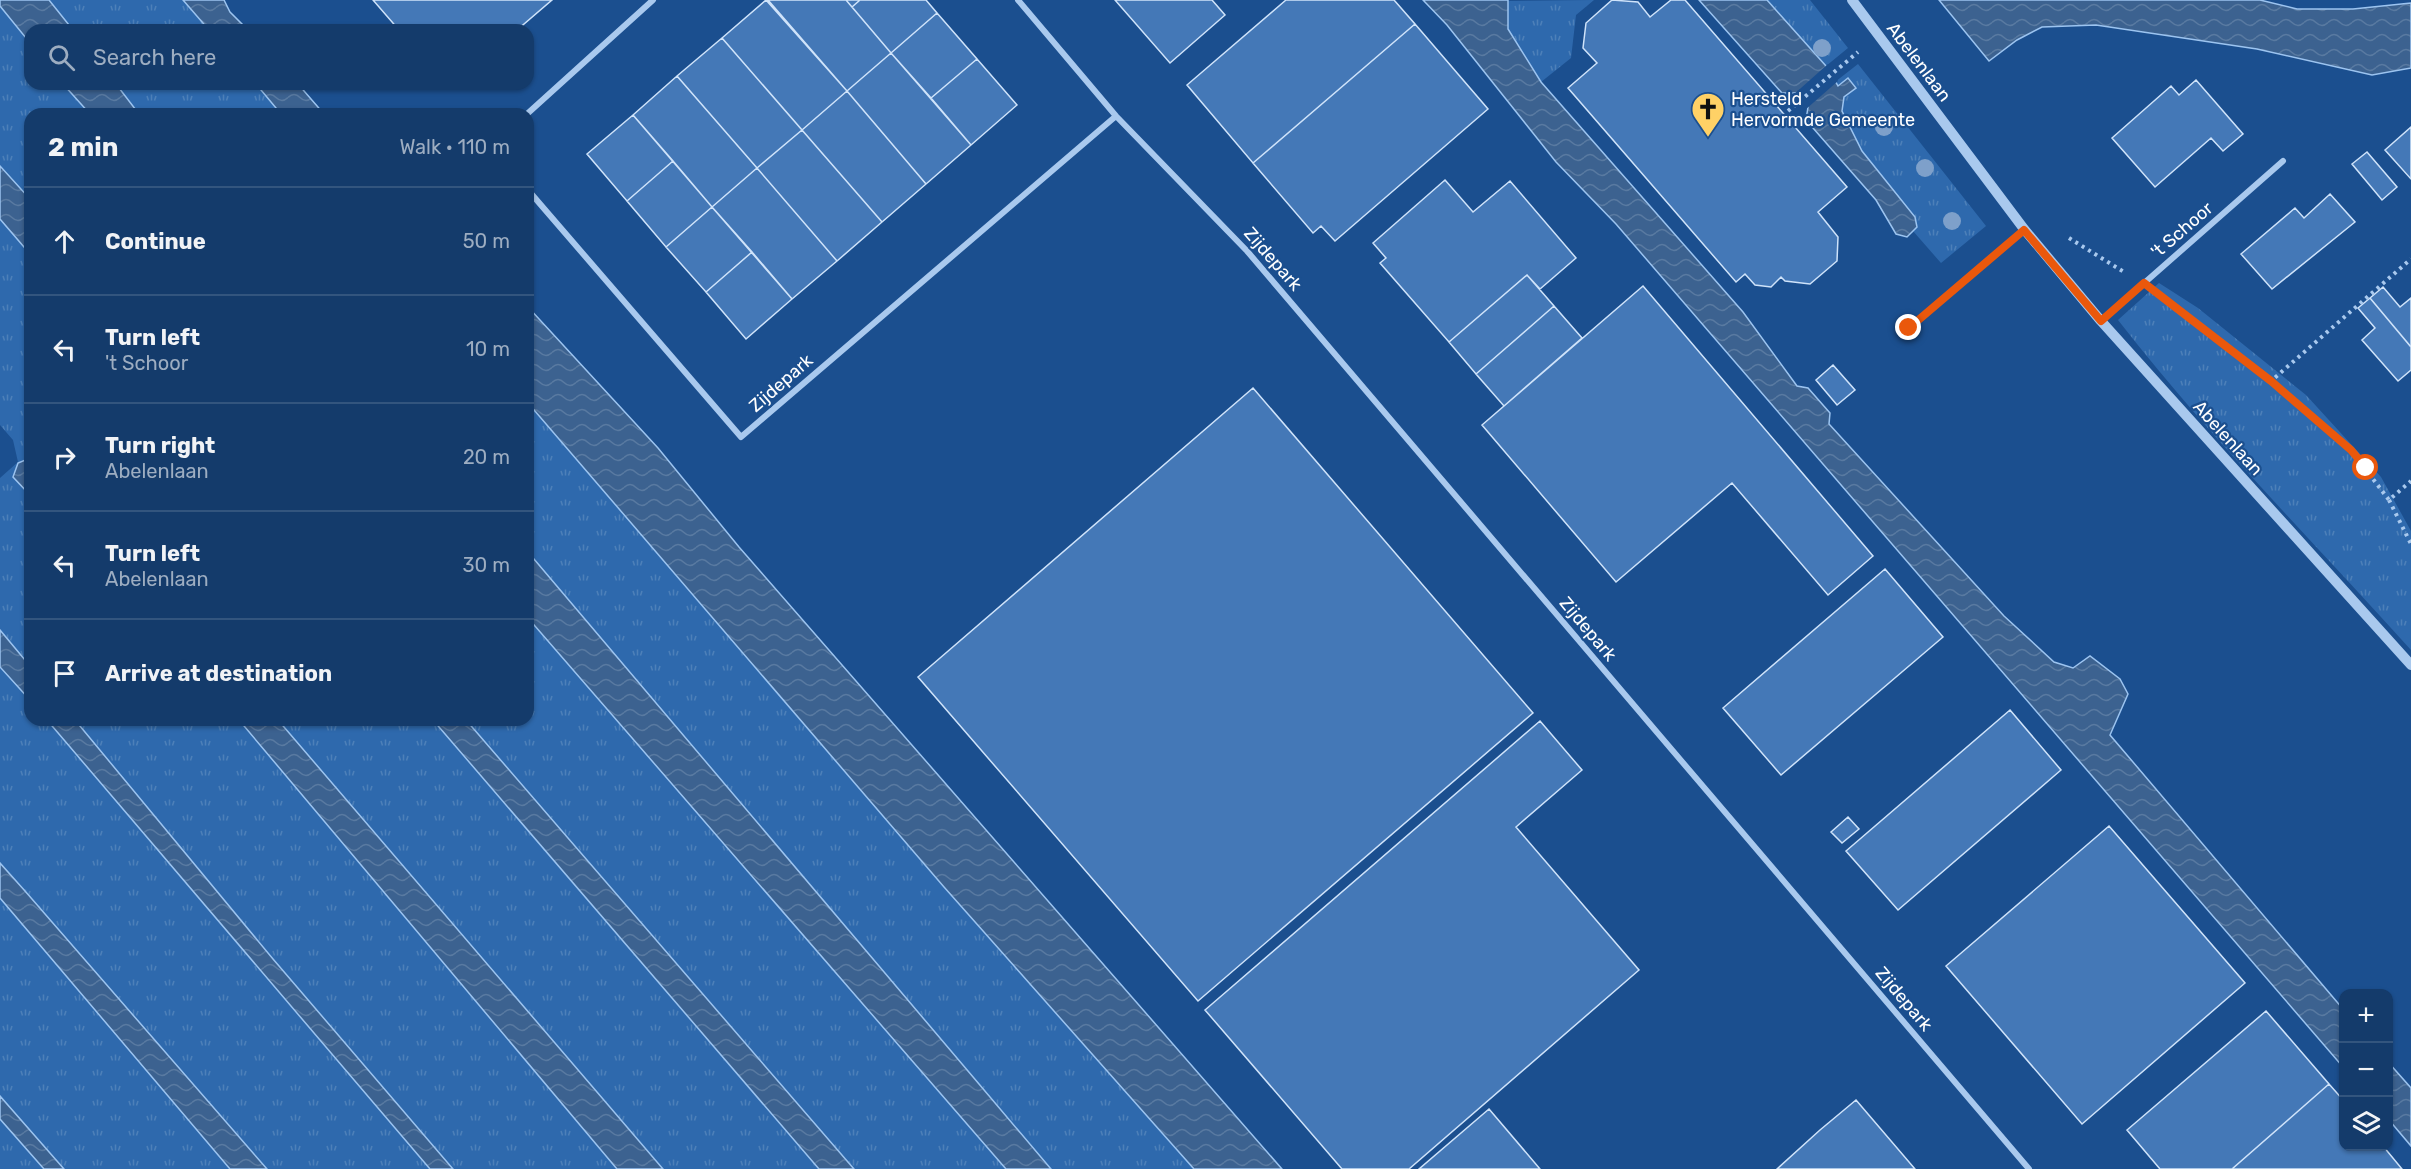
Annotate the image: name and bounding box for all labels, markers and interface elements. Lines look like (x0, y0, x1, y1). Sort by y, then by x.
street label: Abelenlaan (1882, 18, 1956, 106)
search box (24, 24, 534, 90)
icon: search (45, 41, 78, 74)
text: Search here (93, 44, 216, 71)
place label: Hersteld Hervormde Gemeente (1731, 88, 1915, 131)
church icon: Hersteld Hervormde Gemeente (1690, 91, 1726, 138)
text: 2 min (48, 132, 118, 163)
text: Walk · 110 m (399, 135, 510, 159)
street label: 't Schoor (2146, 197, 2218, 263)
street label: Zijdepark (1239, 223, 1307, 296)
icon: ahead (48, 225, 81, 258)
text: Continue (105, 228, 206, 255)
text: 50 m (463, 229, 510, 253)
route end (1895, 314, 1921, 340)
text: Turn left (105, 324, 200, 351)
icon: left (48, 333, 81, 366)
text: 10 m (466, 337, 510, 361)
street label: Zijdepark (745, 349, 818, 417)
text: 't Schoor (105, 351, 188, 375)
street label: Abelenlaan (2189, 396, 2267, 480)
text: Turn right (105, 432, 215, 459)
icon: right (48, 441, 81, 474)
text: 20 m (463, 445, 510, 469)
route start (2352, 454, 2378, 480)
text: Abelenlaan (105, 459, 209, 483)
text: Turn left (105, 540, 200, 567)
icon: left (48, 549, 81, 582)
text: 30 m (463, 553, 510, 577)
text: Abelenlaan (105, 567, 209, 591)
street label: Zijdepark (1555, 592, 1622, 666)
icon: arrive (48, 657, 81, 690)
text: Arrive at destination (105, 660, 332, 687)
street label: Zijdepark (1871, 962, 1938, 1036)
map controls (2339, 989, 2393, 1151)
button: + (2339, 989, 2393, 1043)
button: − (2339, 1043, 2393, 1097)
button: layers (2339, 1097, 2393, 1151)

